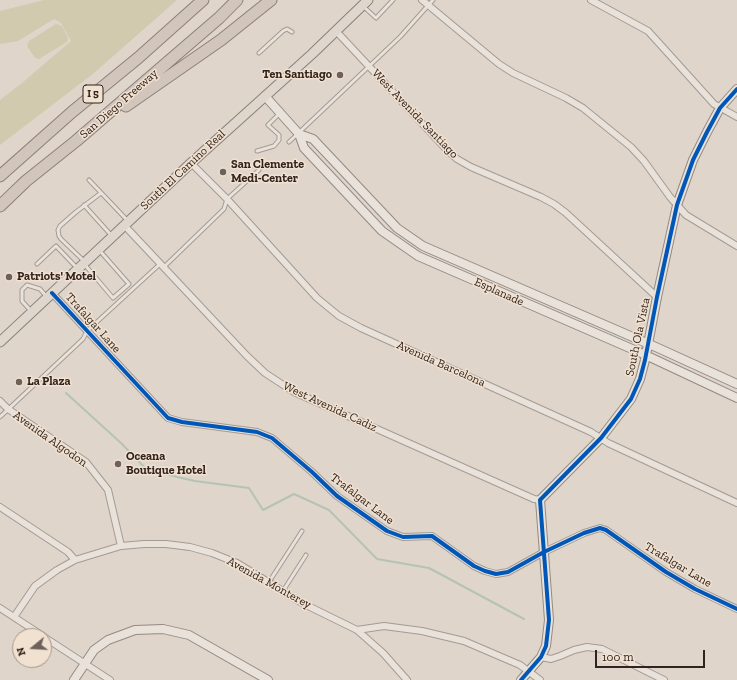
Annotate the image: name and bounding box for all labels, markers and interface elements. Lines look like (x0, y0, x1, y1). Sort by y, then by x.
street label: San Diego Freeway (77, 66, 161, 142)
street label: West Avenida Santiago (369, 66, 461, 162)
place label: Ten Santiago (262, 68, 332, 82)
marker: Ten Santiago (335, 70, 345, 80)
road number: I 5 (83, 85, 103, 103)
street label: South El Camino Real (137, 127, 229, 213)
place label: San Clemente Medi-Center (231, 158, 304, 186)
marker: San Clemente Medi-Center (218, 167, 228, 177)
place label: Patriots' Motel (17, 270, 96, 284)
marker: Patriots' Motel (4, 272, 14, 282)
street label: Esplanade (472, 275, 526, 309)
street label: Trafalgar Lane (62, 290, 124, 356)
street label: South Ola Vista (623, 296, 653, 378)
street label: Avenida Barcelona (394, 338, 488, 390)
place label: La Plaza (27, 375, 70, 389)
marker: La Plaza (14, 377, 24, 387)
street label: West Avenida Cadiz (281, 379, 379, 435)
street label: Avenida Algodon (10, 408, 90, 470)
place label: Oceana Boutique Hotel (126, 450, 206, 478)
marker: Oceana Boutique Hotel (113, 459, 123, 469)
street label: Trafalgar Lane (327, 470, 397, 528)
street label: Trafalgar Lane (642, 539, 714, 591)
street label: Avenida Monterey (224, 554, 314, 612)
north arrow (12, 628, 52, 668)
scale bar (597, 642, 707, 668)
text: N (14, 646, 29, 658)
text: 100 m (602, 650, 634, 664)

